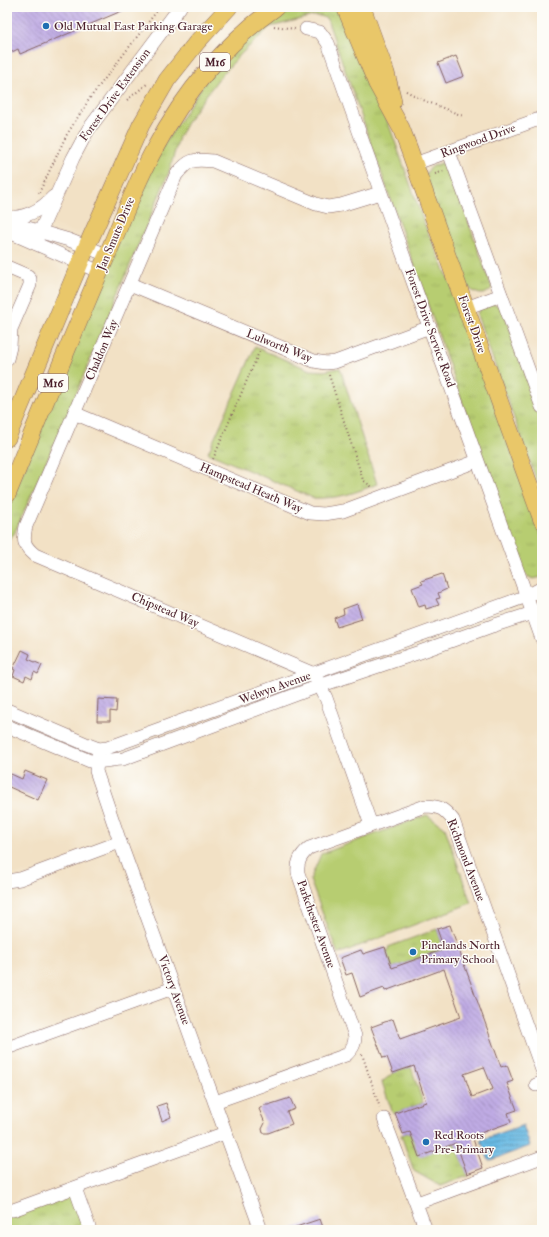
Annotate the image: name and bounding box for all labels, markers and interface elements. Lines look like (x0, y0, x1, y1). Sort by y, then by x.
place label: Old Mutual East Parking Garage (54, 19, 213, 34)
marker: Old Mutual East Parking Garage (41, 21, 51, 31)
street label: Forest Drive Extension (76, 46, 154, 144)
road number: M16 (200, 53, 230, 71)
street label: Ringwood Drive (438, 120, 518, 162)
street label: Jan Smuts Drive (93, 195, 138, 274)
street label: Forest Drive Service Road (402, 267, 458, 389)
street label: Forest Drive (455, 293, 489, 355)
street label: Chaldon Way (82, 317, 122, 383)
street label: Lulworth Way (244, 326, 315, 366)
road number: M16 (38, 374, 68, 392)
street label: Hampstead Heath Way (197, 460, 305, 517)
street label: Chipstead Way (129, 589, 202, 631)
street label: Welwyn Avenue (236, 668, 313, 708)
street label: Richmond Avenue (443, 817, 489, 903)
street label: Parkchester Avenue (293, 878, 339, 970)
place label: Pinelands North Primary School (421, 938, 501, 967)
marker: Pinelands North Primary School (408, 947, 418, 957)
street label: Victory Avenue (154, 953, 194, 1027)
place label: Red Roots Pre-Primary (434, 1128, 495, 1157)
marker: Red Roots Pre-Primary (421, 1137, 431, 1147)

